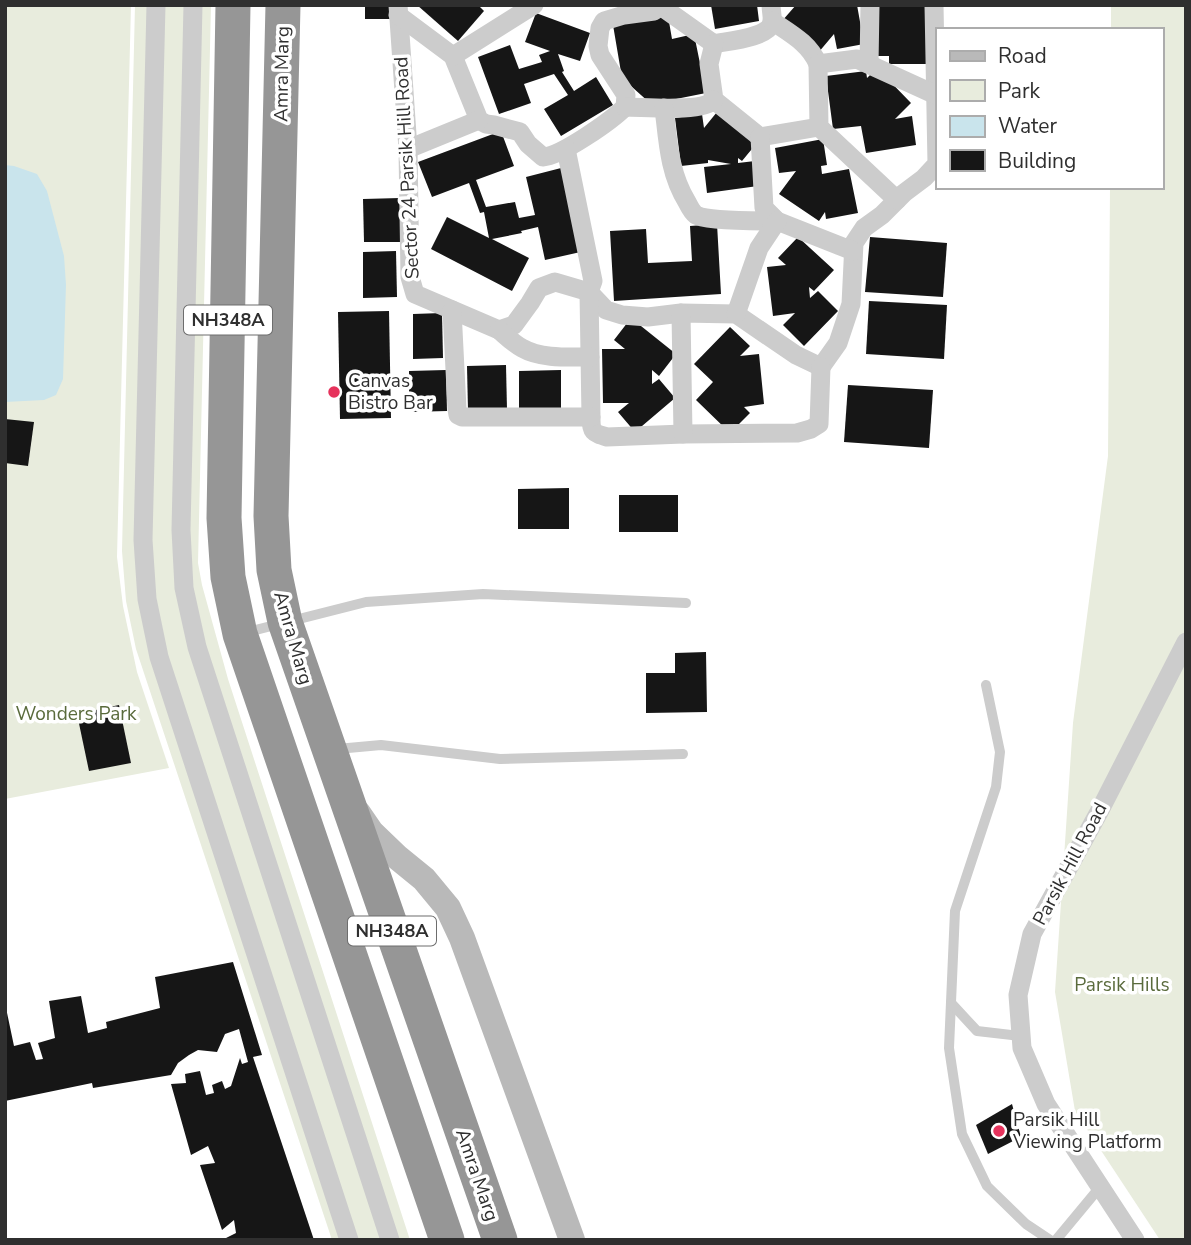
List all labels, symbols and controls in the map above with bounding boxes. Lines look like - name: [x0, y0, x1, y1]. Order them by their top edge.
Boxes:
- street label: Amra Marg: [268, 26, 296, 122]
- legend: [936, 28, 1163, 189]
- text: Road: [998, 42, 1047, 70]
- street label: Sector 24 Parsik Hill Road: [388, 56, 426, 280]
- text: Park: [998, 77, 1040, 105]
- text: Water: [998, 112, 1057, 140]
- text: Building: [998, 147, 1076, 175]
- road number: NH348A: [184, 306, 272, 334]
- place label: Canvas Bistro Bar: [348, 368, 433, 416]
- marker: Canvas Bistro Bar: [326, 384, 342, 400]
- street label: Amra Marg: [267, 588, 319, 688]
- park label: Wonders Park: [15, 701, 137, 727]
- street label: Parsik Hill Road: [1027, 798, 1113, 930]
- road number: NH348A: [348, 916, 436, 946]
- park label: Parsik Hills: [1074, 972, 1170, 998]
- place label: Parsik Hill Viewing Platform: [1012, 1107, 1162, 1155]
- marker: Parsik Hill Viewing Platform: [991, 1123, 1007, 1139]
- street label: Amra Marg: [449, 1125, 505, 1225]

